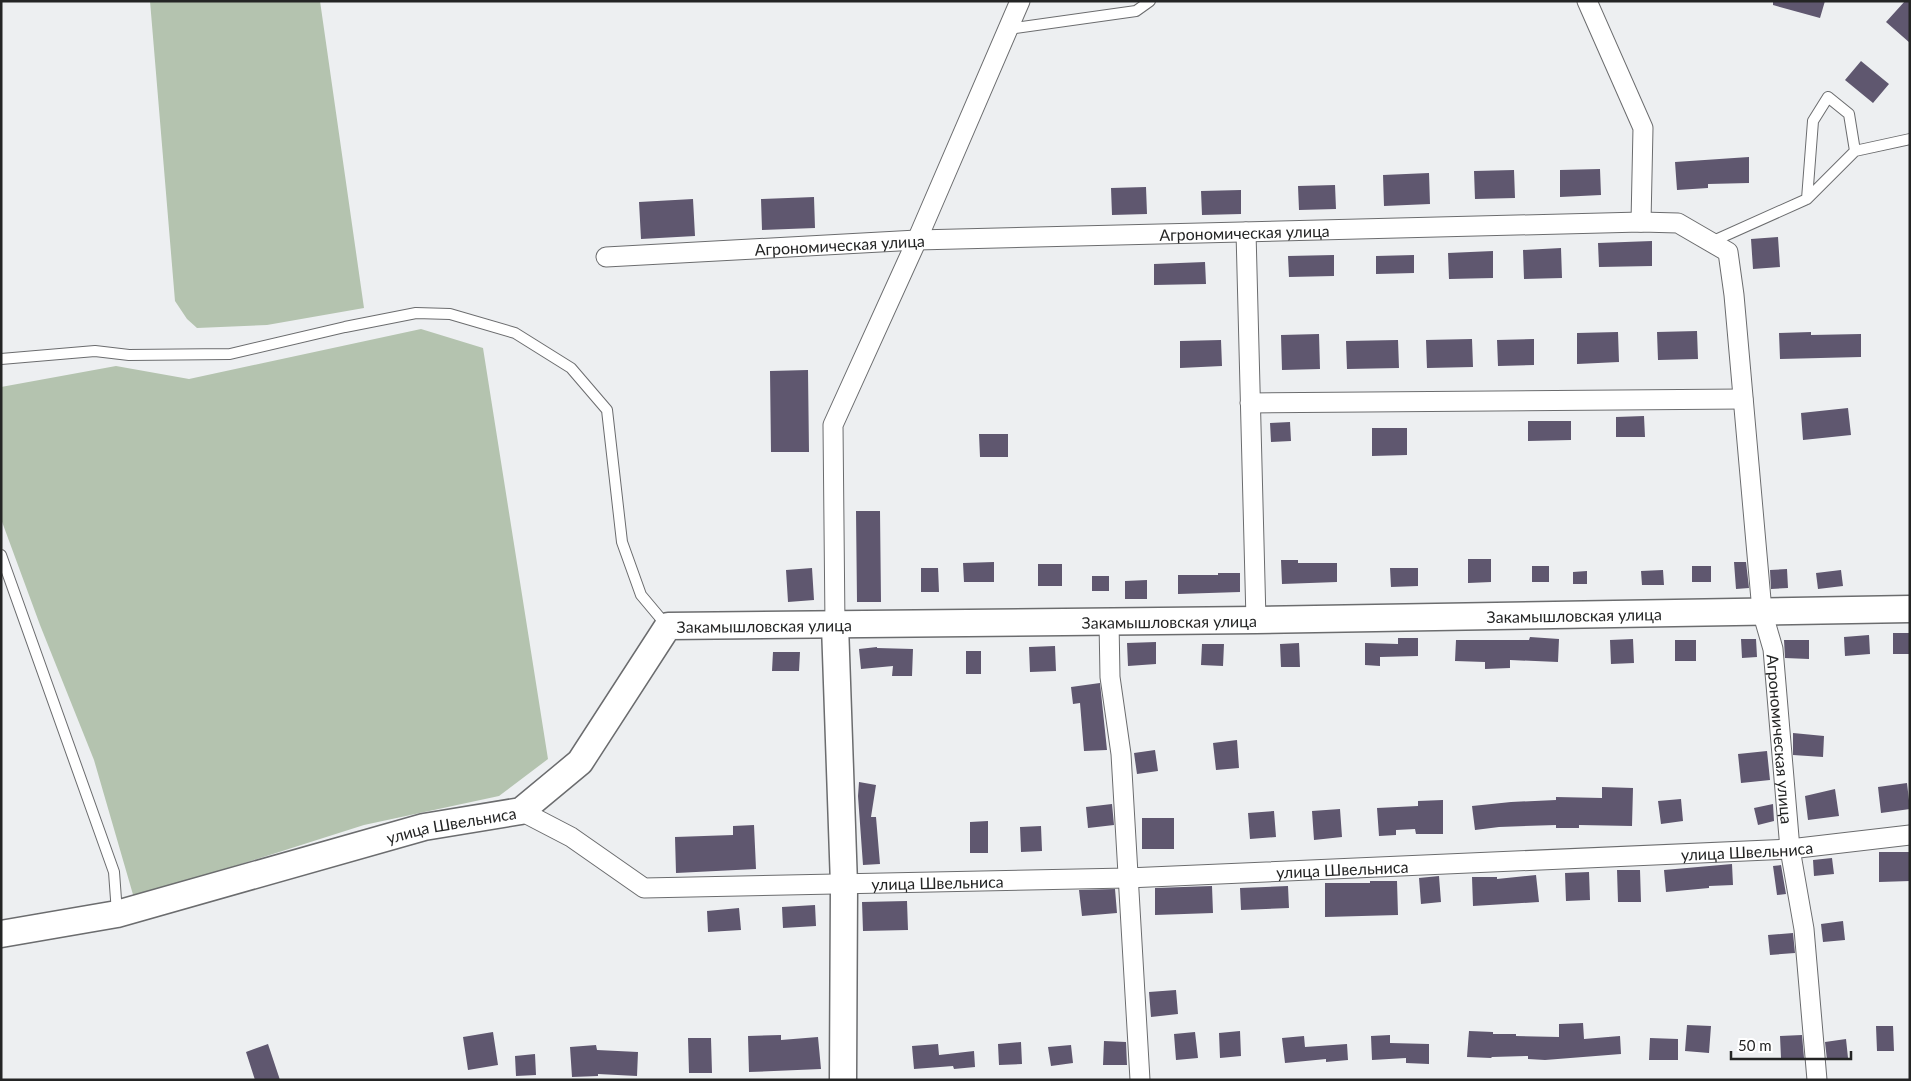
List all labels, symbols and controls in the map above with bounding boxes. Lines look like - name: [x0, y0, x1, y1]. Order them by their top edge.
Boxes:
- street label: Агрономическая улица: [1159, 220, 1330, 243]
- street label: Агрономическая улица: [754, 230, 925, 258]
- street label: Закамышловская улица: [1486, 604, 1662, 626]
- street label: Закамышловская улица: [1081, 610, 1257, 631]
- street label: Закамышловская улица: [676, 615, 852, 635]
- street label: Агрономическая улица: [1764, 653, 1797, 825]
- street label: улица Швельниса: [384, 802, 518, 847]
- street label: улица Швельниса: [1680, 837, 1814, 863]
- street label: улица Швельниса: [1276, 856, 1409, 881]
- street label: улица Швельниса: [871, 871, 1004, 893]
- scale bar: [1731, 1028, 1851, 1060]
- text: 50 m: [1738, 1036, 1772, 1054]

